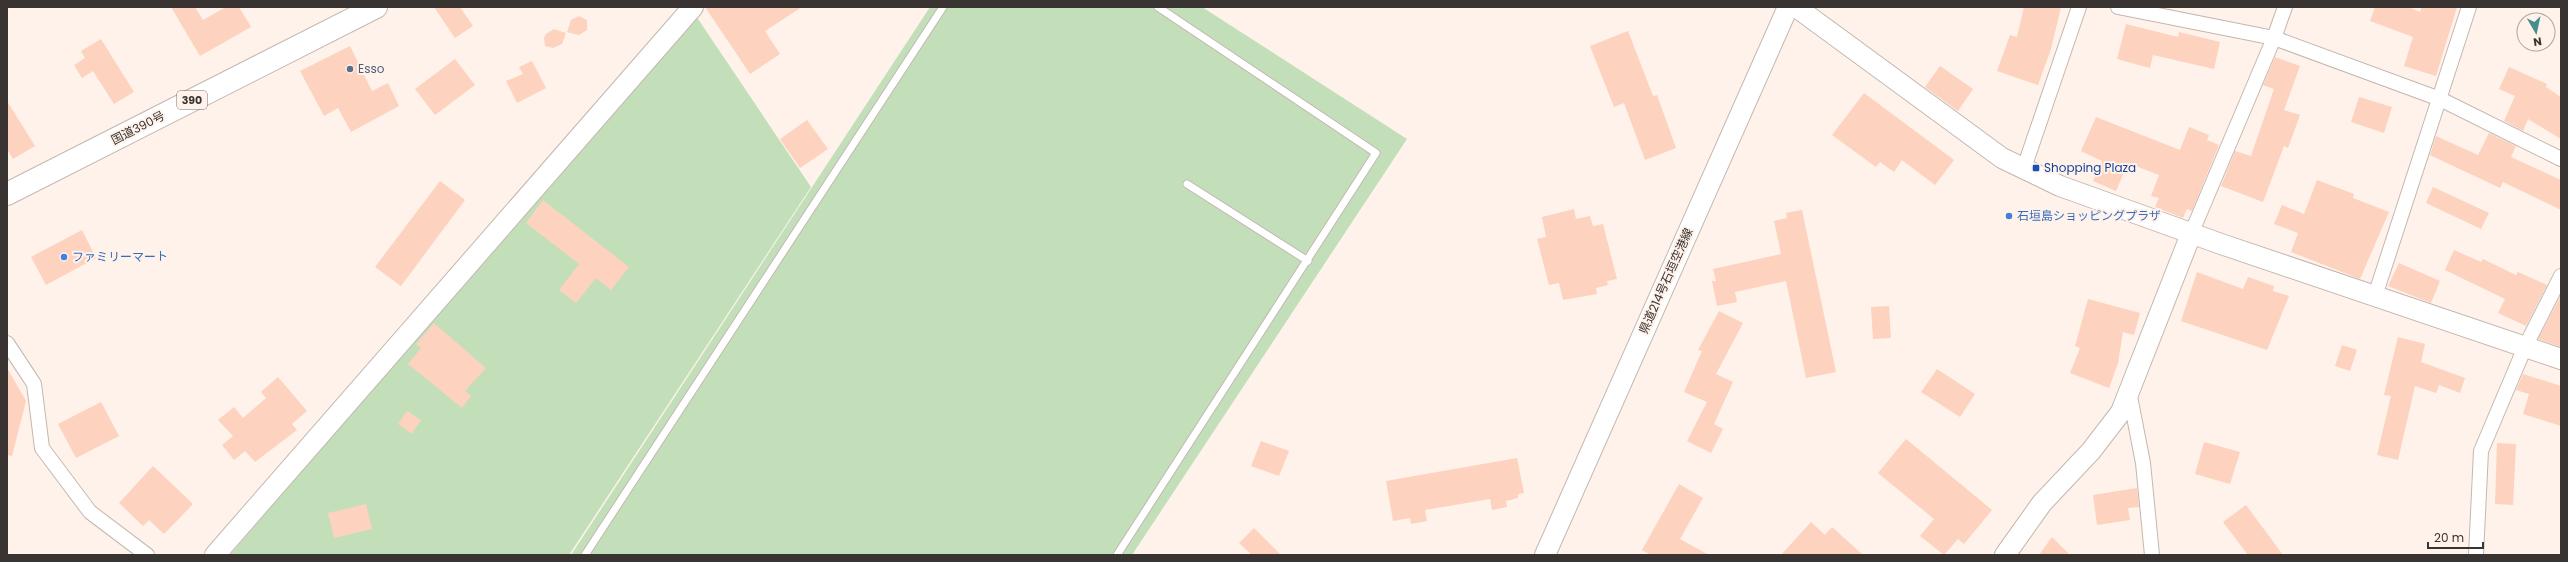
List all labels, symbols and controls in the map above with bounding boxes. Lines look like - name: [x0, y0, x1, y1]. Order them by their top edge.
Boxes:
- north arrow: [2516, 12, 2556, 52]
- text: N: [2532, 33, 2543, 50]
- place label: Esso: [358, 60, 385, 77]
- marker: Esso: [345, 64, 355, 74]
- road number: 390: [177, 91, 207, 109]
- street label: 国道390号: [108, 107, 168, 148]
- place label: Shopping Plaza: [2044, 159, 2136, 176]
- marker: Shopping Plaza: [2031, 163, 2041, 173]
- place label: 石垣島ショッピングプラザ: [2017, 207, 2161, 224]
- marker: 石垣島ショッピングプラザ: [2004, 211, 2014, 221]
- street label: 県道214号石垣空港線: [1635, 225, 1697, 336]
- place label: ファミリーマート: [72, 248, 168, 265]
- marker: ファミリーマート: [59, 252, 69, 262]
- scale bar: [2428, 524, 2483, 550]
- text: 20 m: [2434, 529, 2464, 546]

